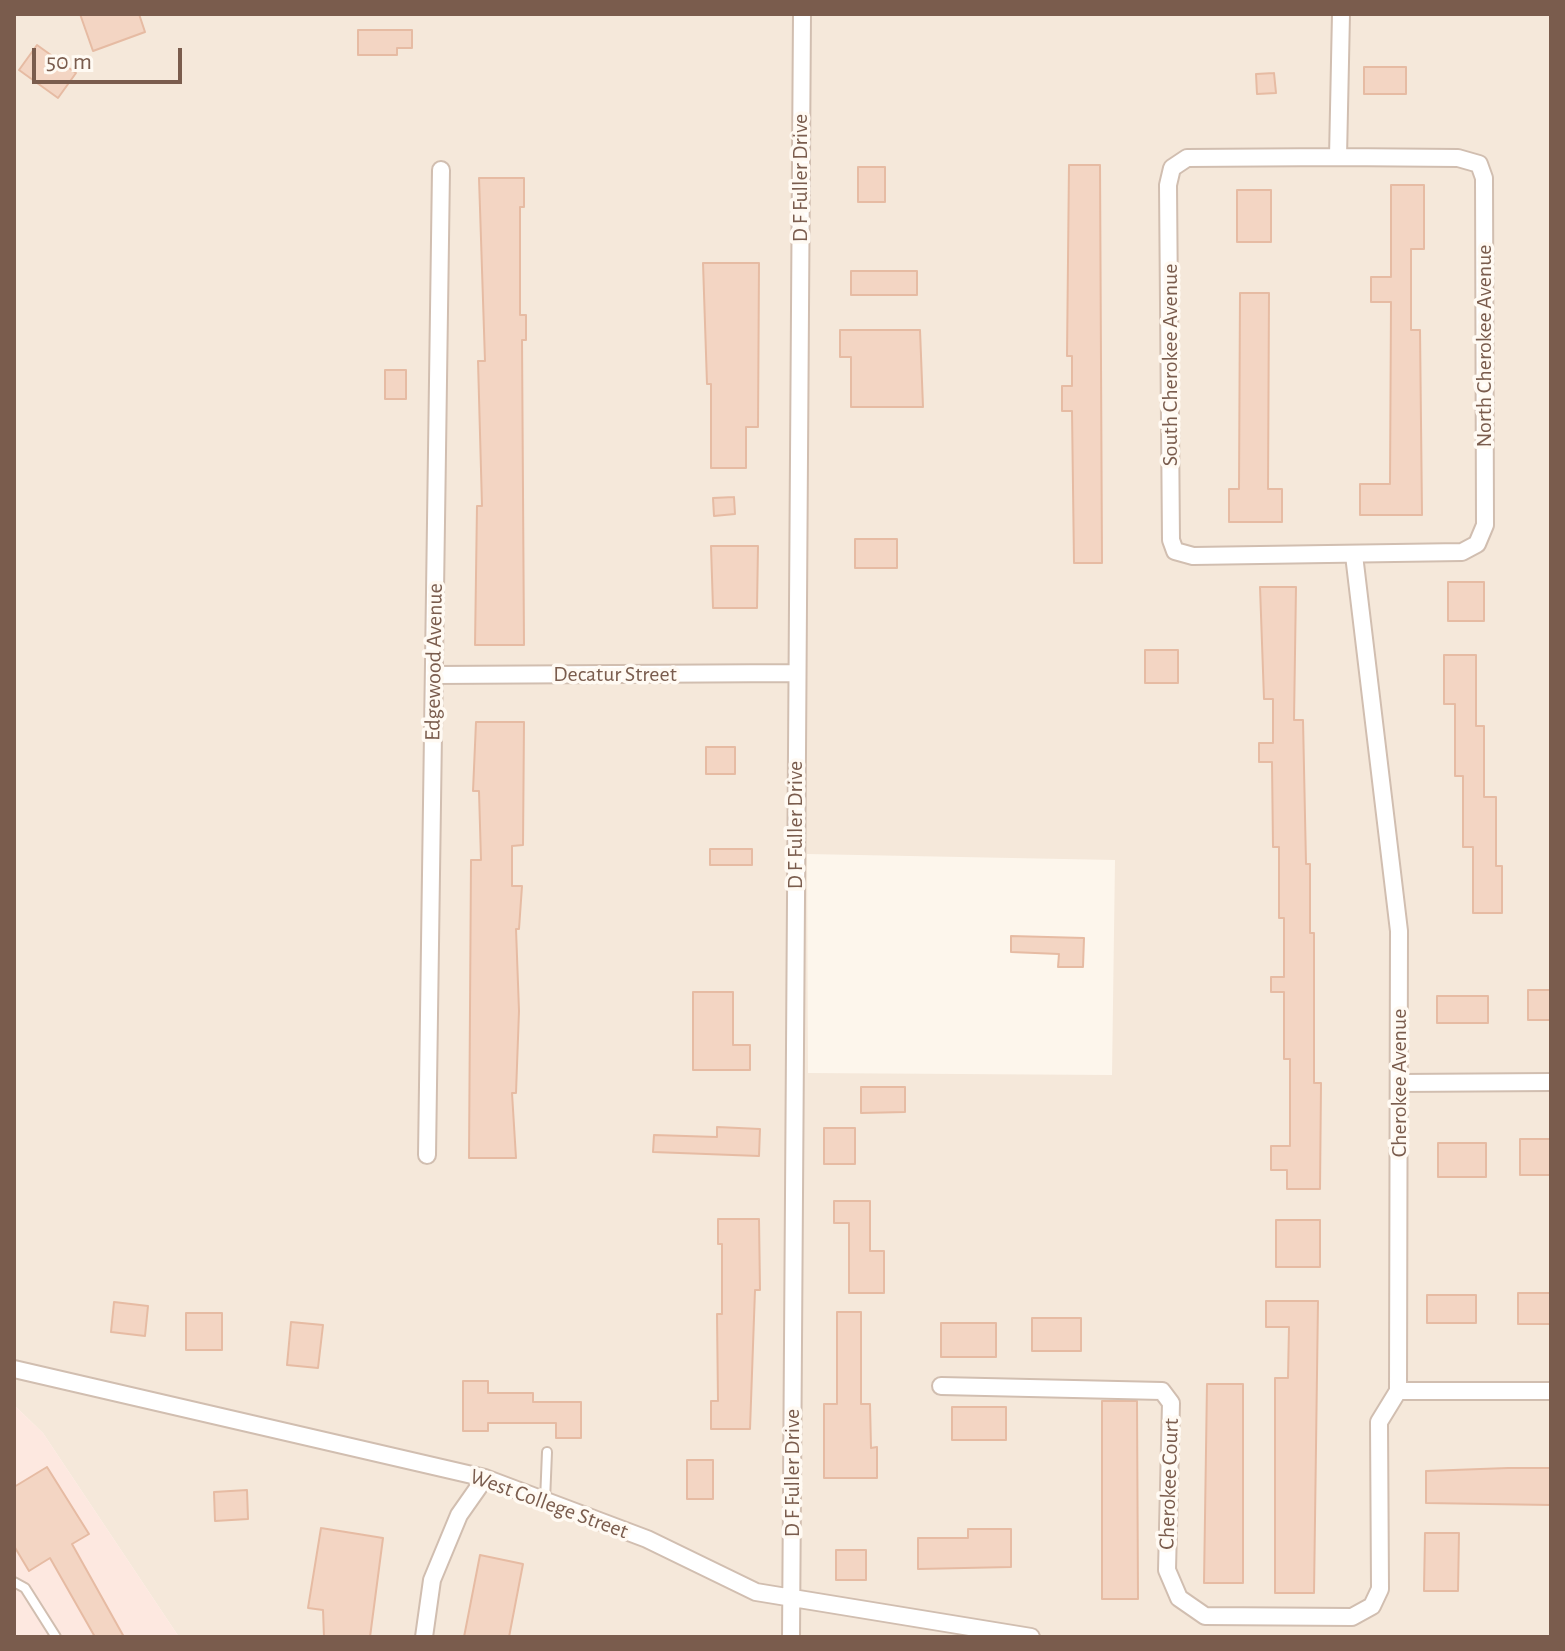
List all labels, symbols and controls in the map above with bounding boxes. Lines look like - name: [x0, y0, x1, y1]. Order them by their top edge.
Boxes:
- scale bar: [36, 32, 186, 82]
- text: 50 m: [46, 50, 92, 74]
- street label: D F Fuller Drive: [787, 114, 813, 242]
- street label: North Cherokee Avenue: [1471, 245, 1497, 447]
- street label: South Cherokee Avenue: [1157, 264, 1183, 466]
- street label: Edgewood Avenue: [419, 583, 449, 741]
- street label: Decatur Street: [553, 661, 677, 687]
- street label: D F Fuller Drive: [782, 761, 808, 889]
- street label: Cherokee Avenue: [1386, 1009, 1412, 1157]
- street label: D F Fuller Drive: [779, 1409, 805, 1537]
- street label: Cherokee Court: [1154, 1418, 1184, 1550]
- street label: West College Street: [466, 1463, 632, 1545]

